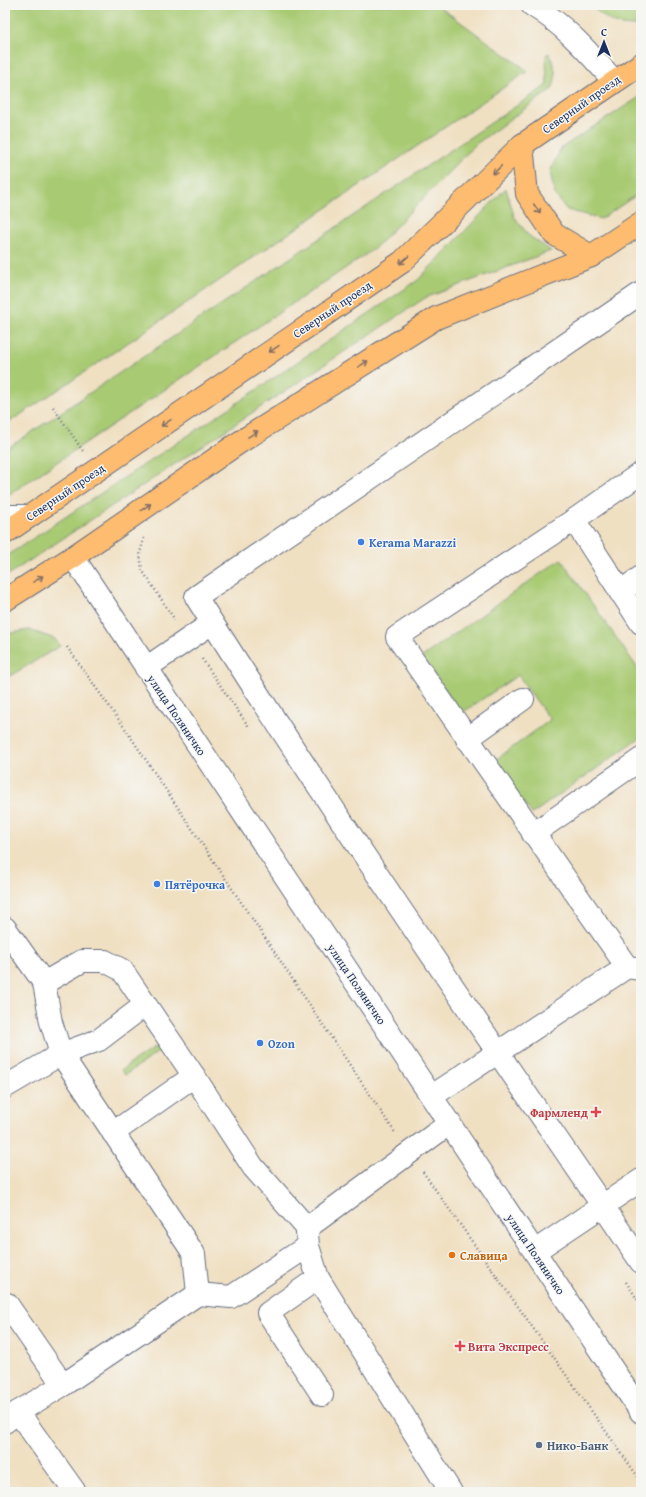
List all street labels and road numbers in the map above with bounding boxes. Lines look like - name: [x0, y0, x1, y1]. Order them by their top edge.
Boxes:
- street label: Северный проезд: [538, 70, 624, 137]
- street label: Северный проезд: [289, 276, 375, 342]
- street label: Северный проезд: [22, 459, 108, 525]
- street label: улица Поляничко: [143, 670, 210, 759]
- street label: улица Поляничко: [323, 939, 390, 1028]
- street label: улица Поляничко: [502, 1209, 569, 1298]

